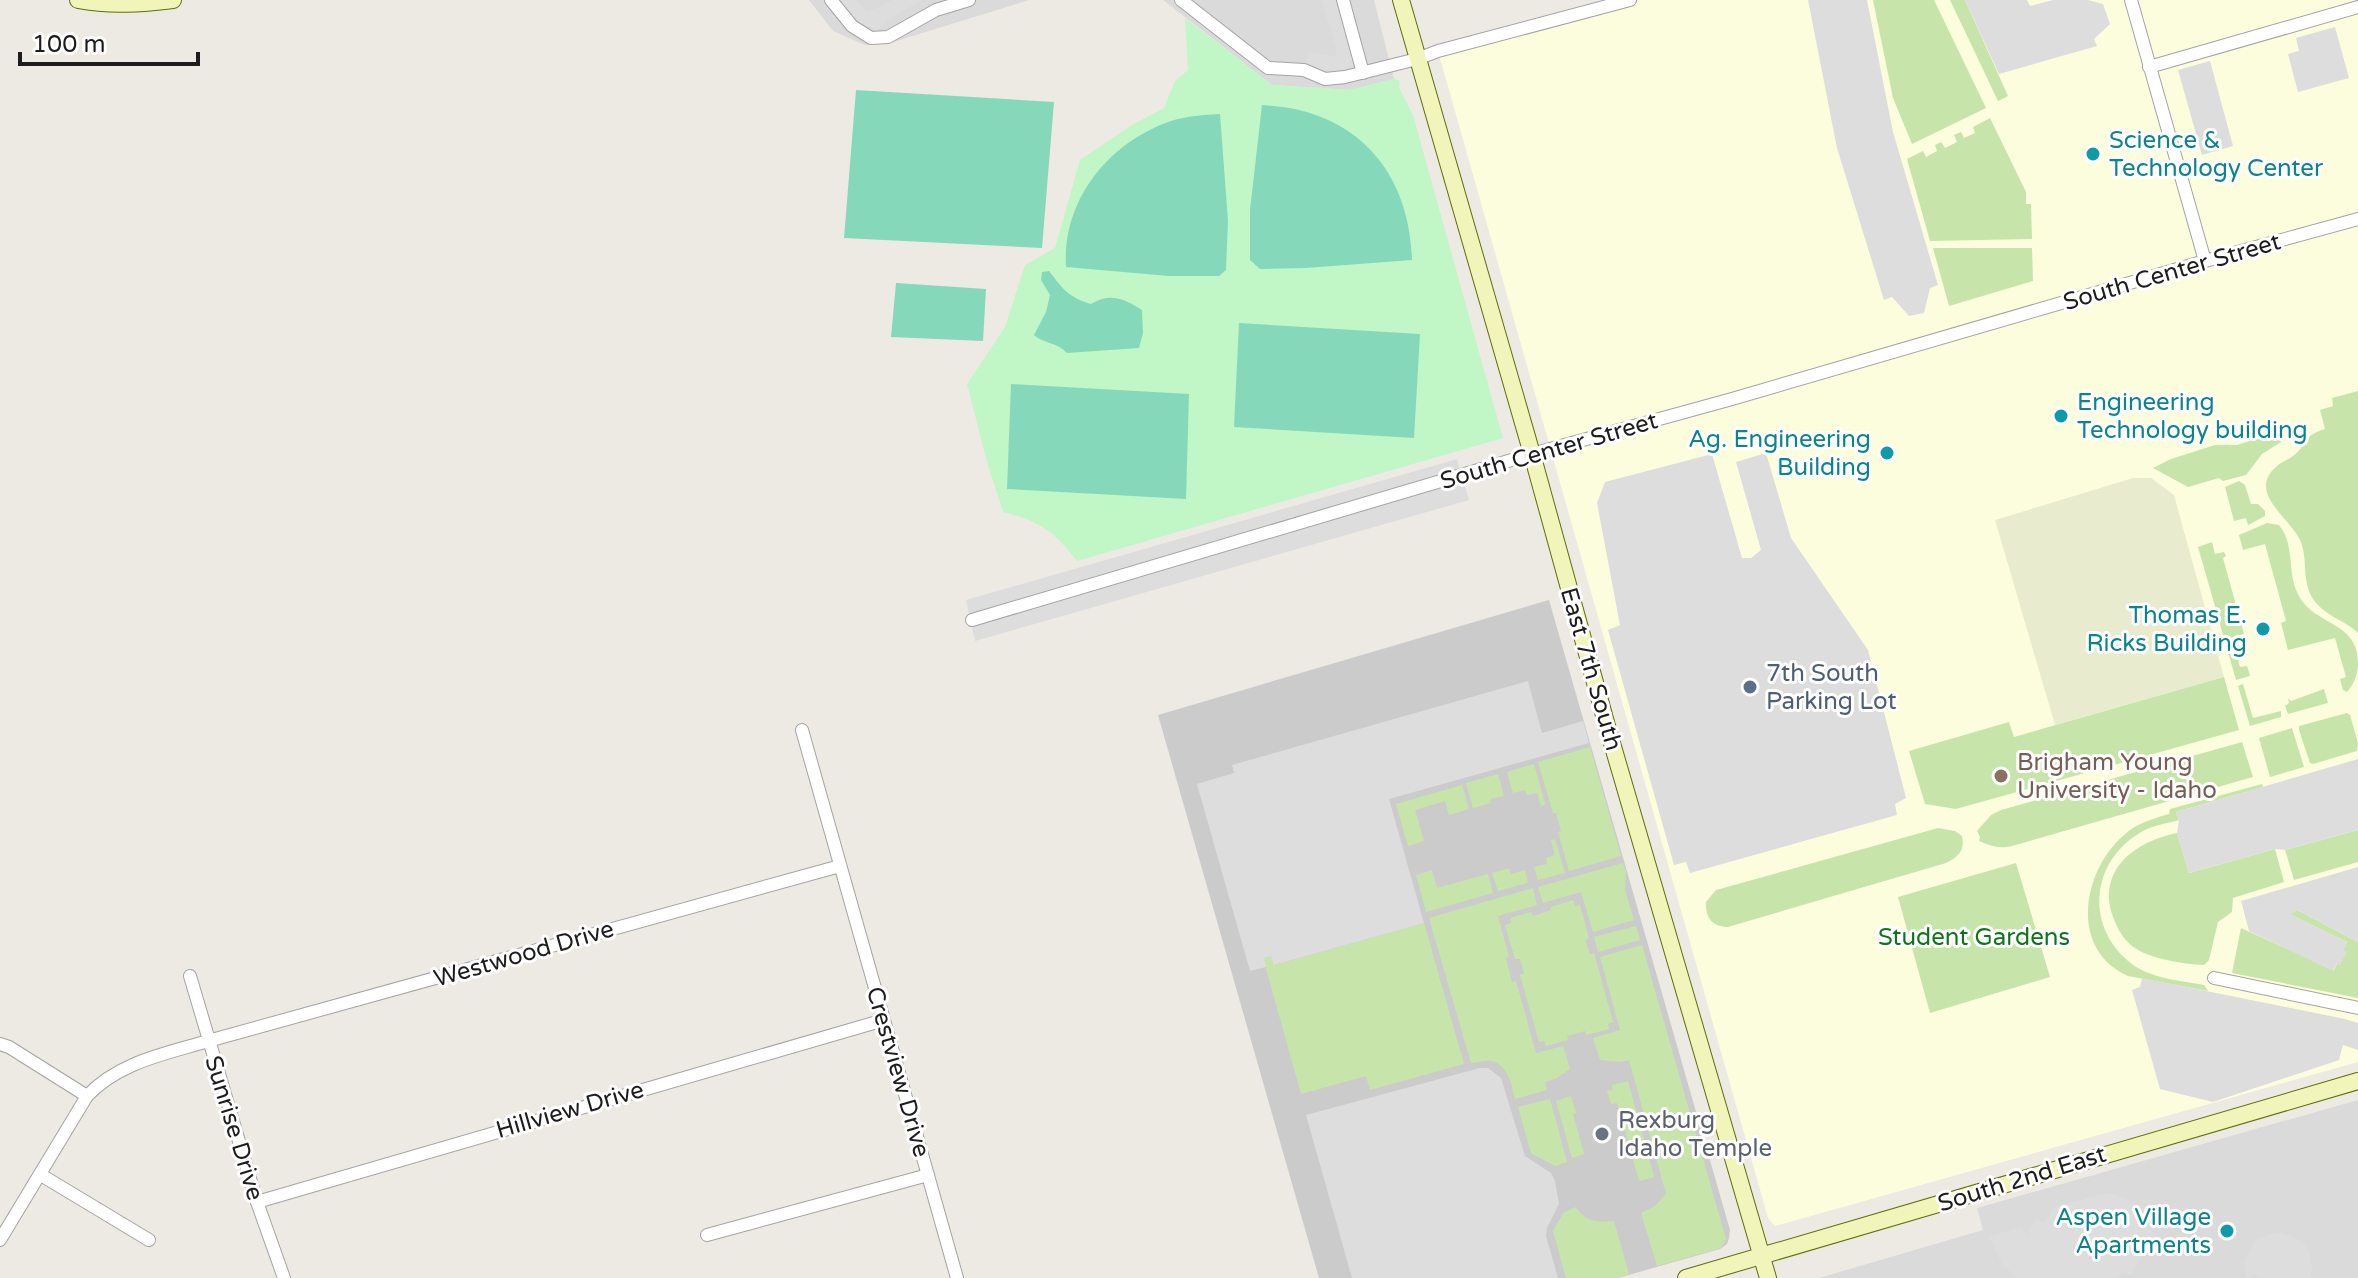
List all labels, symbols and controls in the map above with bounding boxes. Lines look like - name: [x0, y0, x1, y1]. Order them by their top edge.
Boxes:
- scale bar: [20, 16, 198, 66]
- text: 100 m: [32, 30, 106, 59]
- place label: Science & Technology Center: [2109, 126, 2324, 183]
- marker: Science & Technology Center: [2084, 145, 2102, 163]
- street label: South Center Street: [2060, 227, 2284, 317]
- place label: Engineering Technology building: [2077, 388, 2308, 445]
- street label: South Center Street: [1437, 406, 1661, 496]
- marker: Engineering Technology building: [2052, 407, 2070, 425]
- place label: Ag. Engineering Building: [1688, 425, 1871, 482]
- marker: Ag. Engineering Building: [1878, 444, 1896, 462]
- street label: East 7th South: [1554, 584, 1628, 754]
- place label: Thomas E. Ricks Building: [2087, 601, 2247, 658]
- marker: Thomas E. Ricks Building: [2254, 620, 2272, 638]
- place label: 7th South Parking Lot: [1766, 659, 1897, 716]
- marker: 7th South Parking Lot: [1741, 678, 1759, 696]
- place label: Brigham Young University - Idaho: [2017, 748, 2217, 805]
- marker: Brigham Young University - Idaho: [1992, 767, 2010, 785]
- street label: Westwood Drive: [431, 914, 617, 994]
- park label: Student Gardens: [1878, 923, 2070, 952]
- street label: Crestview Drive: [860, 983, 936, 1161]
- street label: Sunrise Drive: [198, 1052, 270, 1204]
- street label: Hillview Drive: [493, 1075, 647, 1145]
- place label: Rexburg Idaho Temple: [1618, 1106, 1772, 1163]
- marker: Rexburg Idaho Temple: [1593, 1125, 1611, 1143]
- street label: South 2nd East: [1934, 1140, 2110, 1218]
- place label: Aspen Village Apartments: [2055, 1203, 2211, 1260]
- marker: Aspen Village Apartments: [2218, 1222, 2236, 1240]

